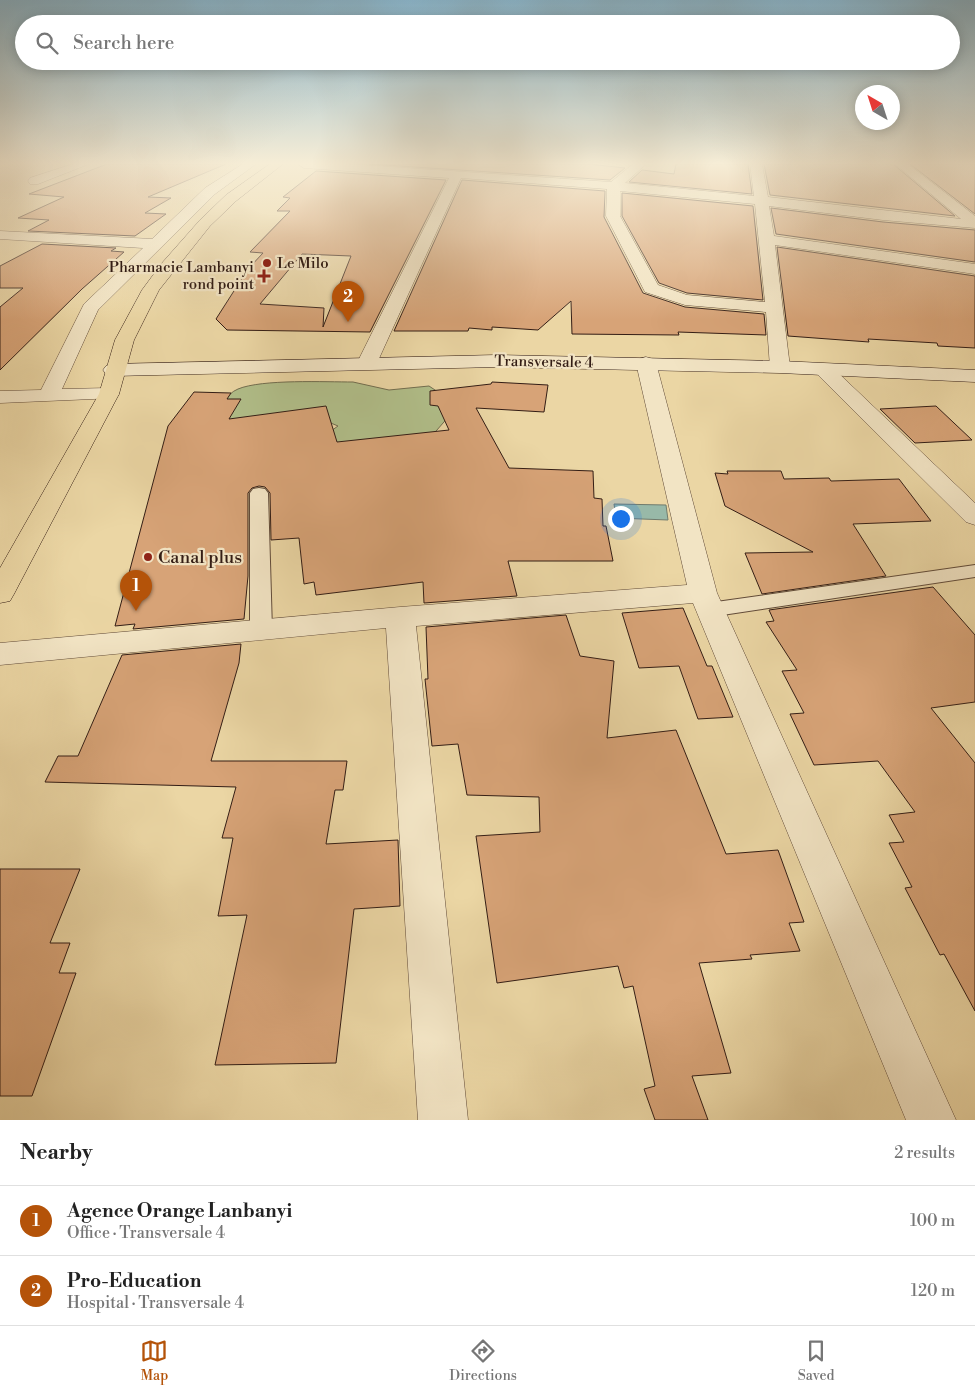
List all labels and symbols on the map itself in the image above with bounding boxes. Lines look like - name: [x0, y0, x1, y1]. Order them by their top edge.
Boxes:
- north arrow: [855, 85, 900, 130]
- place label: Le Milo: [277, 254, 329, 273]
- marker: Le Milo: [261, 257, 273, 269]
- place label: Pharmacie Lambanyi rond point: [109, 258, 255, 294]
- marker: Pharmacie Lambanyi rond point: [258, 270, 270, 282]
- pin: 2: [332, 281, 364, 322]
- street label: Transversale 4: [494, 352, 594, 372]
- your location: [608, 506, 634, 532]
- place label: Canal plus: [158, 546, 242, 569]
- marker: Canal plus: [142, 551, 154, 563]
- pin: 1: [120, 570, 152, 611]

